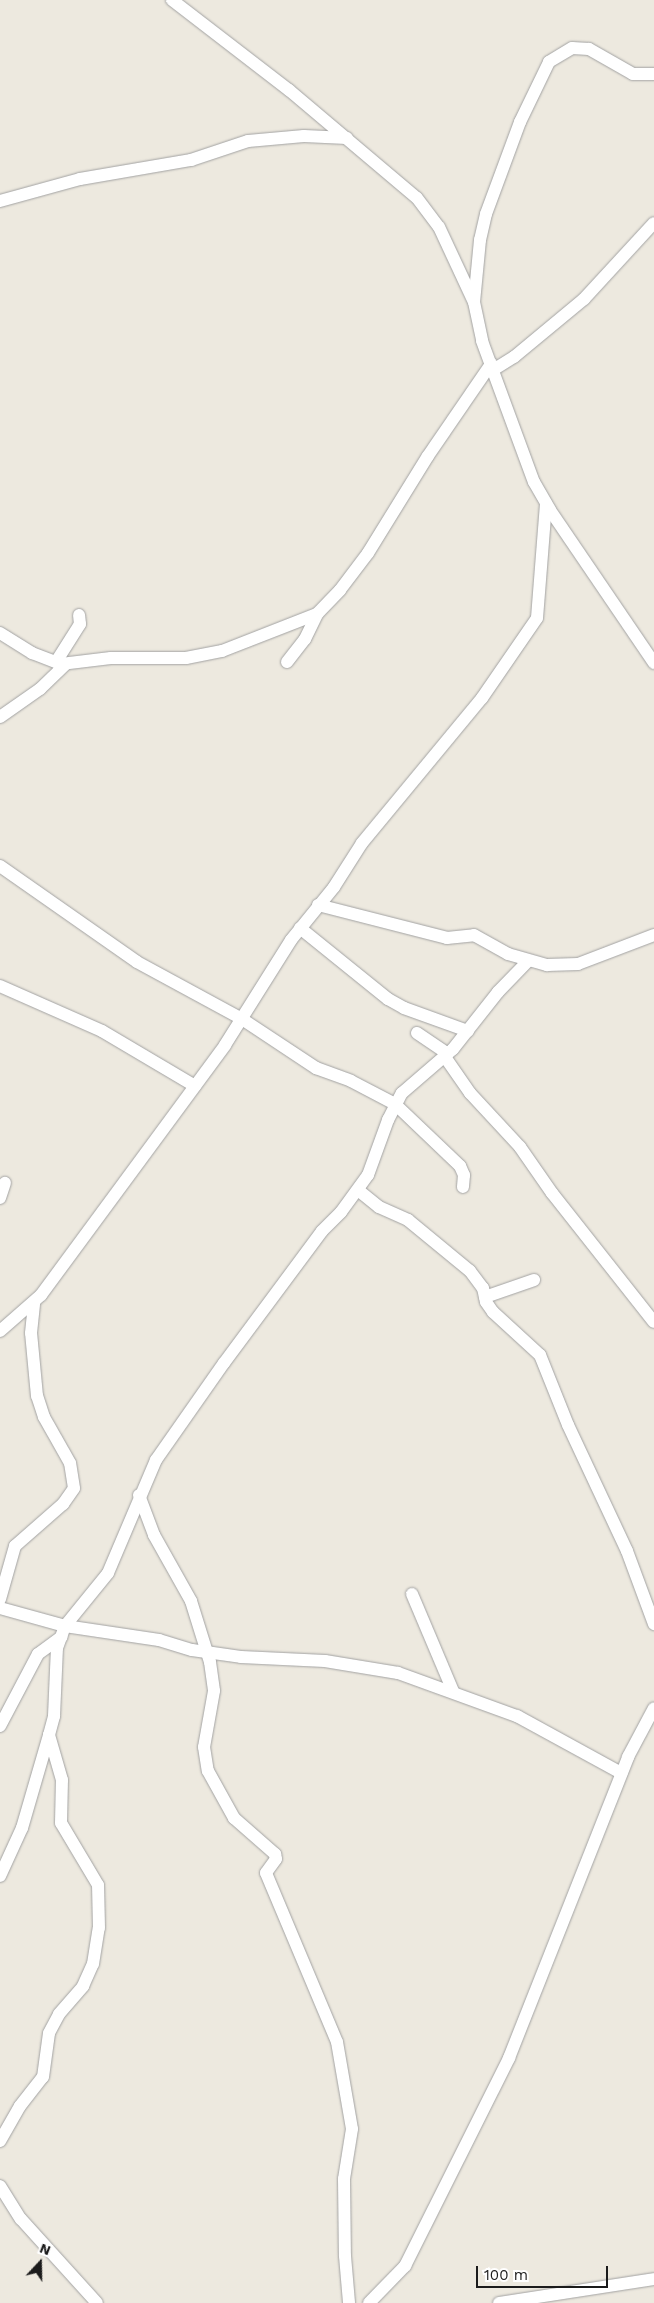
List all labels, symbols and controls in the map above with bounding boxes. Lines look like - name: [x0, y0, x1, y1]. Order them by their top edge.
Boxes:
- north arrow: [15, 2238, 65, 2288]
- text: N: [38, 2240, 53, 2258]
- scale bar: [479, 2256, 612, 2288]
- text: 100 m: [484, 2266, 528, 2284]

